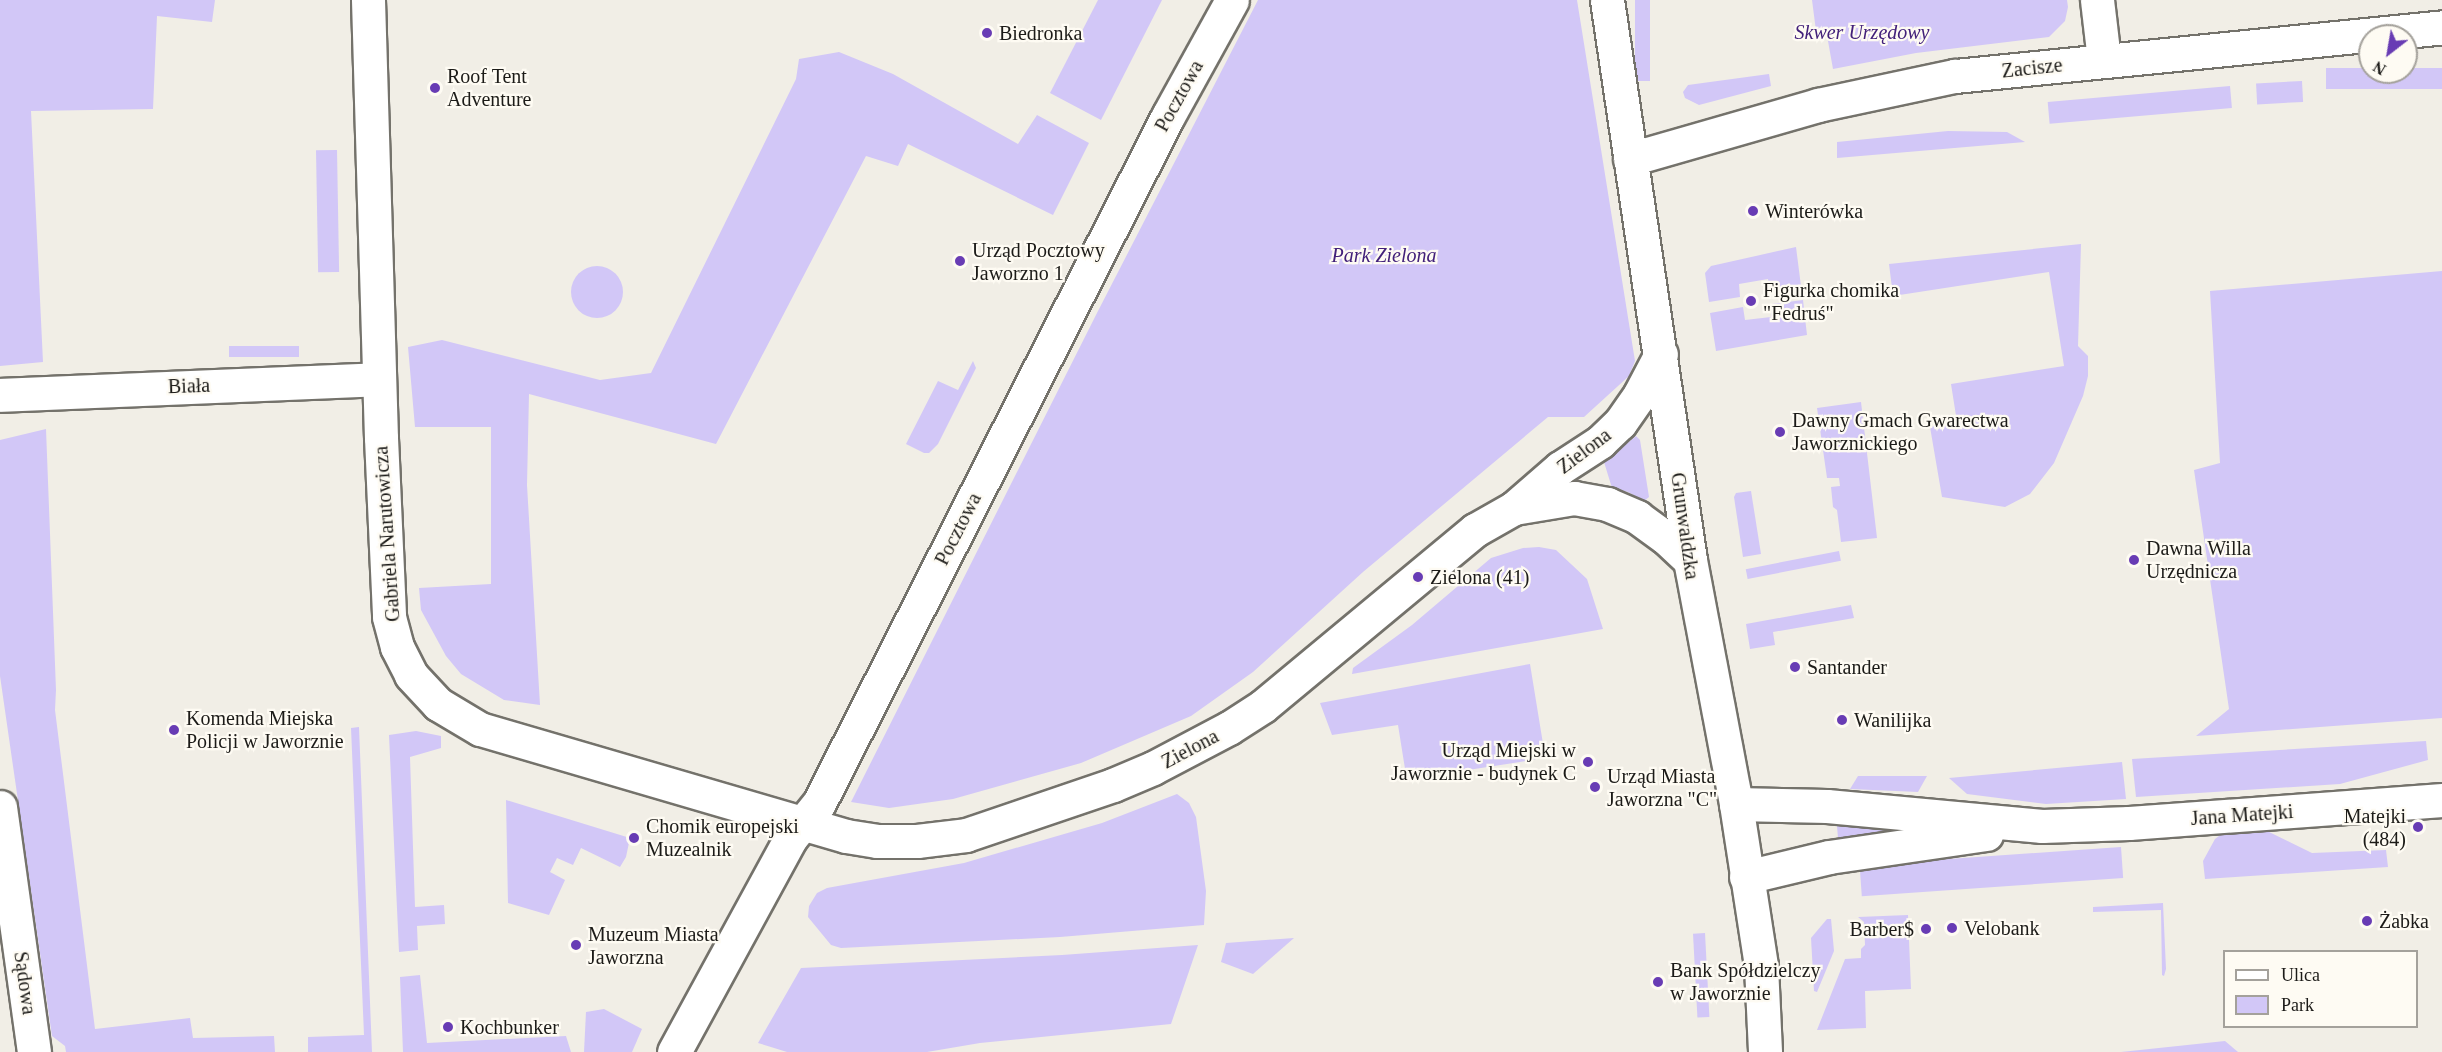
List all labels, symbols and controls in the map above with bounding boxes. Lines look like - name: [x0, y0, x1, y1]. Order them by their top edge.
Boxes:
- park label: Skwer Urzędowy: [1795, 20, 1929, 44]
- place label: Biedronka: [999, 21, 1082, 45]
- north arrow: [2358, 24, 2418, 84]
- marker: Biedronka: [980, 26, 994, 40]
- street label: Zacisze: [2000, 53, 2064, 83]
- street label: Pocztowa: [1150, 56, 1208, 136]
- text: N: [2370, 58, 2389, 78]
- place label: Roof Tent Adventure: [447, 64, 531, 111]
- marker: Roof Tent Adventure: [428, 81, 442, 95]
- place label: Winterówka: [1765, 199, 1863, 223]
- marker: Winterówka: [1746, 204, 1760, 218]
- place label: Urząd Pocztowy Jaworzno 1: [972, 238, 1105, 285]
- park label: Park Zielona: [1332, 243, 1436, 267]
- marker: Urząd Pocztowy Jaworzno 1: [953, 254, 967, 268]
- place label: Figurka chomika "Fedruś": [1763, 278, 1899, 325]
- marker: Figurka chomika "Fedruś": [1744, 294, 1758, 308]
- street label: Biała: [167, 373, 211, 399]
- place label: Dawny Gmach Gwarectwa Jaworznickiego: [1792, 408, 2009, 455]
- street label: Zielona: [1552, 423, 1616, 479]
- marker: Dawny Gmach Gwarectwa Jaworznickiego: [1773, 425, 1787, 439]
- street label: Gabriela Narutowicza: [369, 445, 405, 623]
- street label: Grunwaldzka: [1666, 471, 1704, 581]
- street label: Pocztowa: [930, 489, 986, 569]
- place label: Dawna Willa Urzędnicza: [2146, 536, 2251, 583]
- marker: Dawna Willa Urzędnicza: [2127, 553, 2141, 567]
- place label: Zielona (41): [1430, 565, 1529, 589]
- marker: Zielona (41): [1411, 570, 1425, 584]
- place label: Santander: [1807, 655, 1887, 679]
- marker: Santander: [1788, 660, 1802, 674]
- place label: Komenda Miejska Policji w Jaworznie: [186, 706, 344, 753]
- place label: Wanilijka: [1854, 708, 1931, 732]
- marker: Wanilijka: [1835, 713, 1849, 727]
- marker: Komenda Miejska Policji w Jaworznie: [167, 723, 181, 737]
- street label: Zielona: [1157, 724, 1223, 774]
- place label: Urząd Miejski w Jaworznie - budynek C: [1391, 738, 1576, 785]
- marker: Urząd Miejski w Jaworznie - budynek C: [1581, 755, 1595, 769]
- place label: Urząd Miasta Jaworzna "C": [1607, 764, 1717, 811]
- marker: Urząd Miasta Jaworzna "C": [1588, 780, 1602, 794]
- street label: Jana Matejki: [2190, 799, 2294, 831]
- place label: Matejki (484): [2344, 804, 2406, 851]
- place label: Chomik europejski Muzealnik: [646, 814, 799, 861]
- marker: Matejki (484): [2411, 820, 2425, 834]
- marker: Chomik europejski Muzealnik: [627, 831, 641, 845]
- place label: Żabka: [2379, 909, 2429, 933]
- marker: Żabka: [2360, 914, 2374, 928]
- place label: Velobank: [1964, 916, 2040, 940]
- place label: Barber$: [1850, 917, 1914, 941]
- marker: Velobank: [1945, 921, 1959, 935]
- place label: Muzeum Miasta Jaworzna: [588, 922, 719, 969]
- marker: Barber$: [1919, 922, 1933, 936]
- marker: Muzeum Miasta Jaworzna: [569, 938, 583, 952]
- street label: Sądowa: [9, 950, 41, 1016]
- legend: [2223, 950, 2418, 1028]
- place label: Bank Spółdzielczy w Jaworznie: [1670, 958, 1821, 1005]
- text: Ulica: [2281, 965, 2320, 985]
- marker: Bank Spółdzielczy w Jaworznie: [1651, 975, 1665, 989]
- text: Park: [2281, 995, 2314, 1015]
- place label: Kochbunker: [460, 1015, 559, 1039]
- marker: Kochbunker: [441, 1020, 455, 1034]

